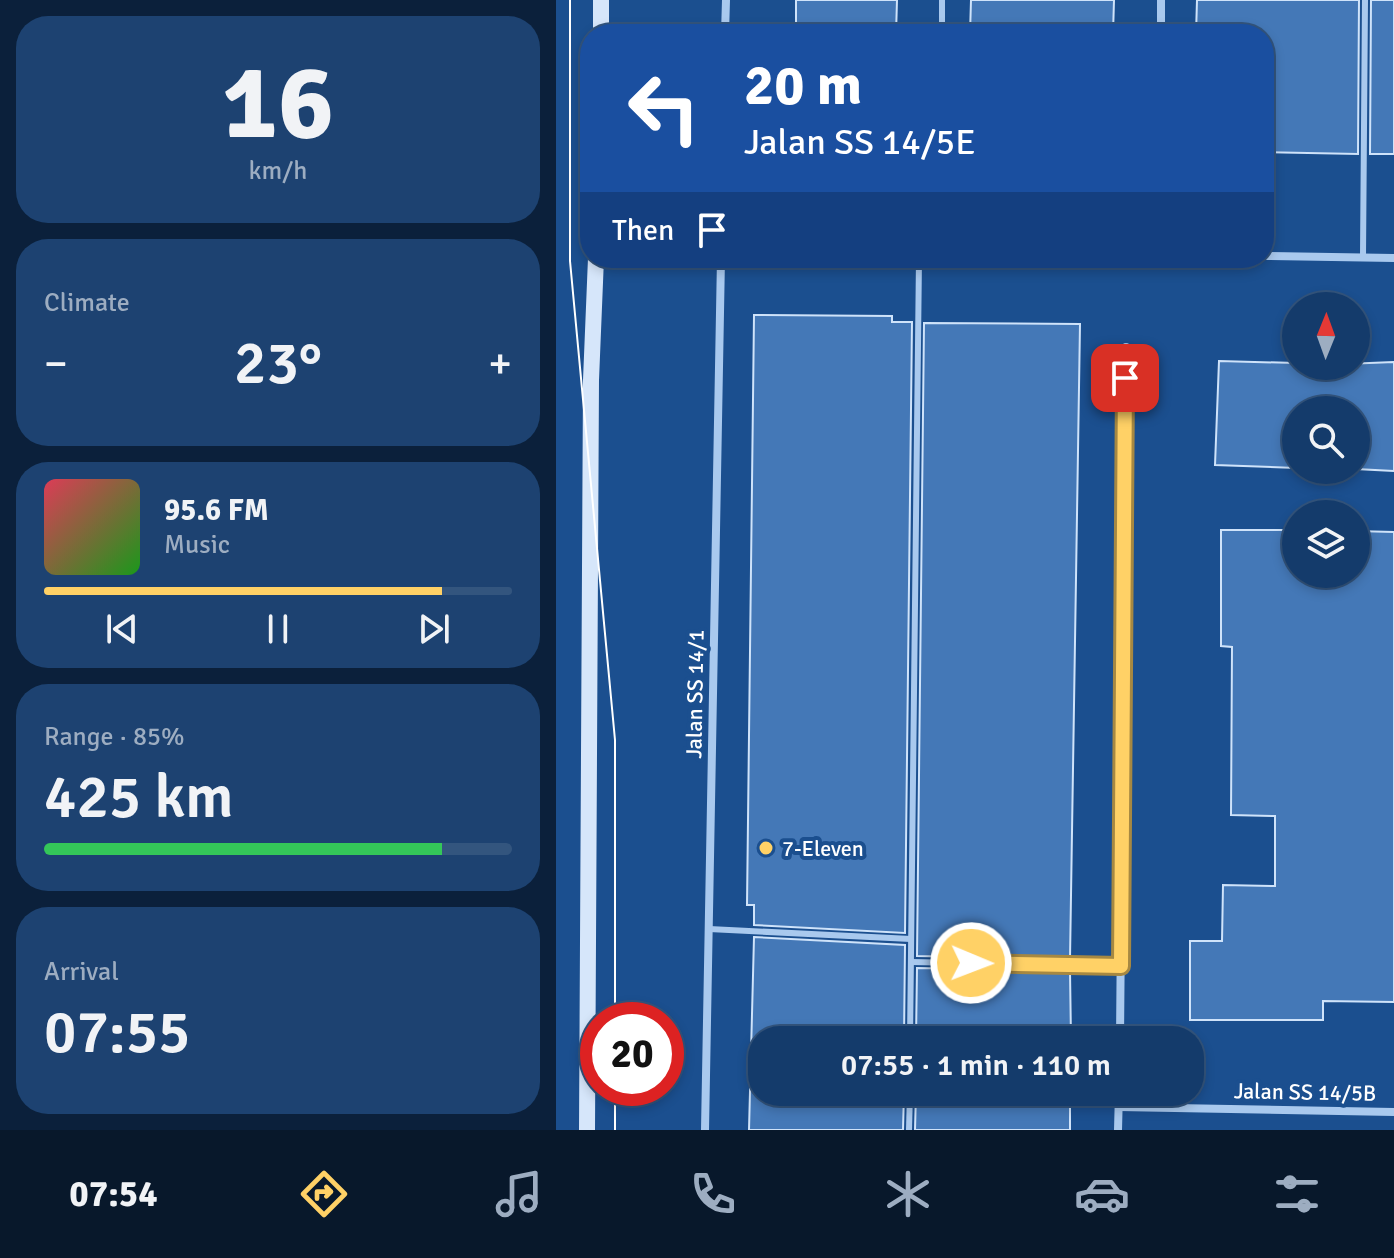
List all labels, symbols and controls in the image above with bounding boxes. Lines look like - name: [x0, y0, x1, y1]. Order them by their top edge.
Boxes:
- text: 16: [222, 39, 334, 167]
- text: 20 m: [744, 51, 862, 120]
- icon: left: [612, 56, 716, 160]
- text: Jalan SS 14/5E: [744, 120, 976, 165]
- text: km/h: [249, 155, 307, 187]
- icon: arrive: [690, 208, 734, 252]
- text: Then: [612, 212, 674, 249]
- text: Climate: [44, 287, 130, 319]
- north arrow: [1282, 292, 1370, 380]
- map controls: [1282, 292, 1370, 588]
- text: 23°: [234, 327, 322, 401]
- text: −: [44, 337, 68, 391]
- text: +: [488, 337, 512, 391]
- pin: [1091, 344, 1159, 412]
- icon: arrive: [1103, 356, 1147, 400]
- button: search: [1282, 396, 1370, 484]
- text: 95.6 FM: [164, 492, 269, 529]
- button: layers: [1282, 500, 1370, 588]
- text: Music: [164, 529, 230, 561]
- icon: previous: [100, 607, 144, 651]
- icon: pause: [256, 607, 300, 651]
- icon: next: [412, 607, 456, 651]
- street label: Jalan SS 14/1: [680, 629, 710, 759]
- text: Range · 85%: [44, 721, 185, 753]
- text: 425 km: [44, 761, 233, 835]
- place label: 7-Eleven: [782, 835, 864, 862]
- marker: 7-Eleven: [757, 839, 775, 857]
- position arrow: [929, 921, 1013, 1005]
- text: Arrival: [44, 956, 119, 988]
- text: 07:55: [44, 996, 191, 1070]
- speed limit sign: 20: [580, 1002, 684, 1106]
- text: 07:55 · 1 min · 110 m: [841, 1047, 1111, 1084]
- street label: Jalan SS 14/5B: [1234, 1077, 1376, 1107]
- icon: directions: [296, 1166, 352, 1222]
- icon: music: [491, 1166, 547, 1222]
- icon: phone: [685, 1166, 741, 1222]
- icon: climate: [880, 1166, 936, 1222]
- icon: car: [1074, 1166, 1130, 1222]
- icon: filters: [1269, 1166, 1325, 1222]
- text: 07:54: [69, 1172, 158, 1217]

